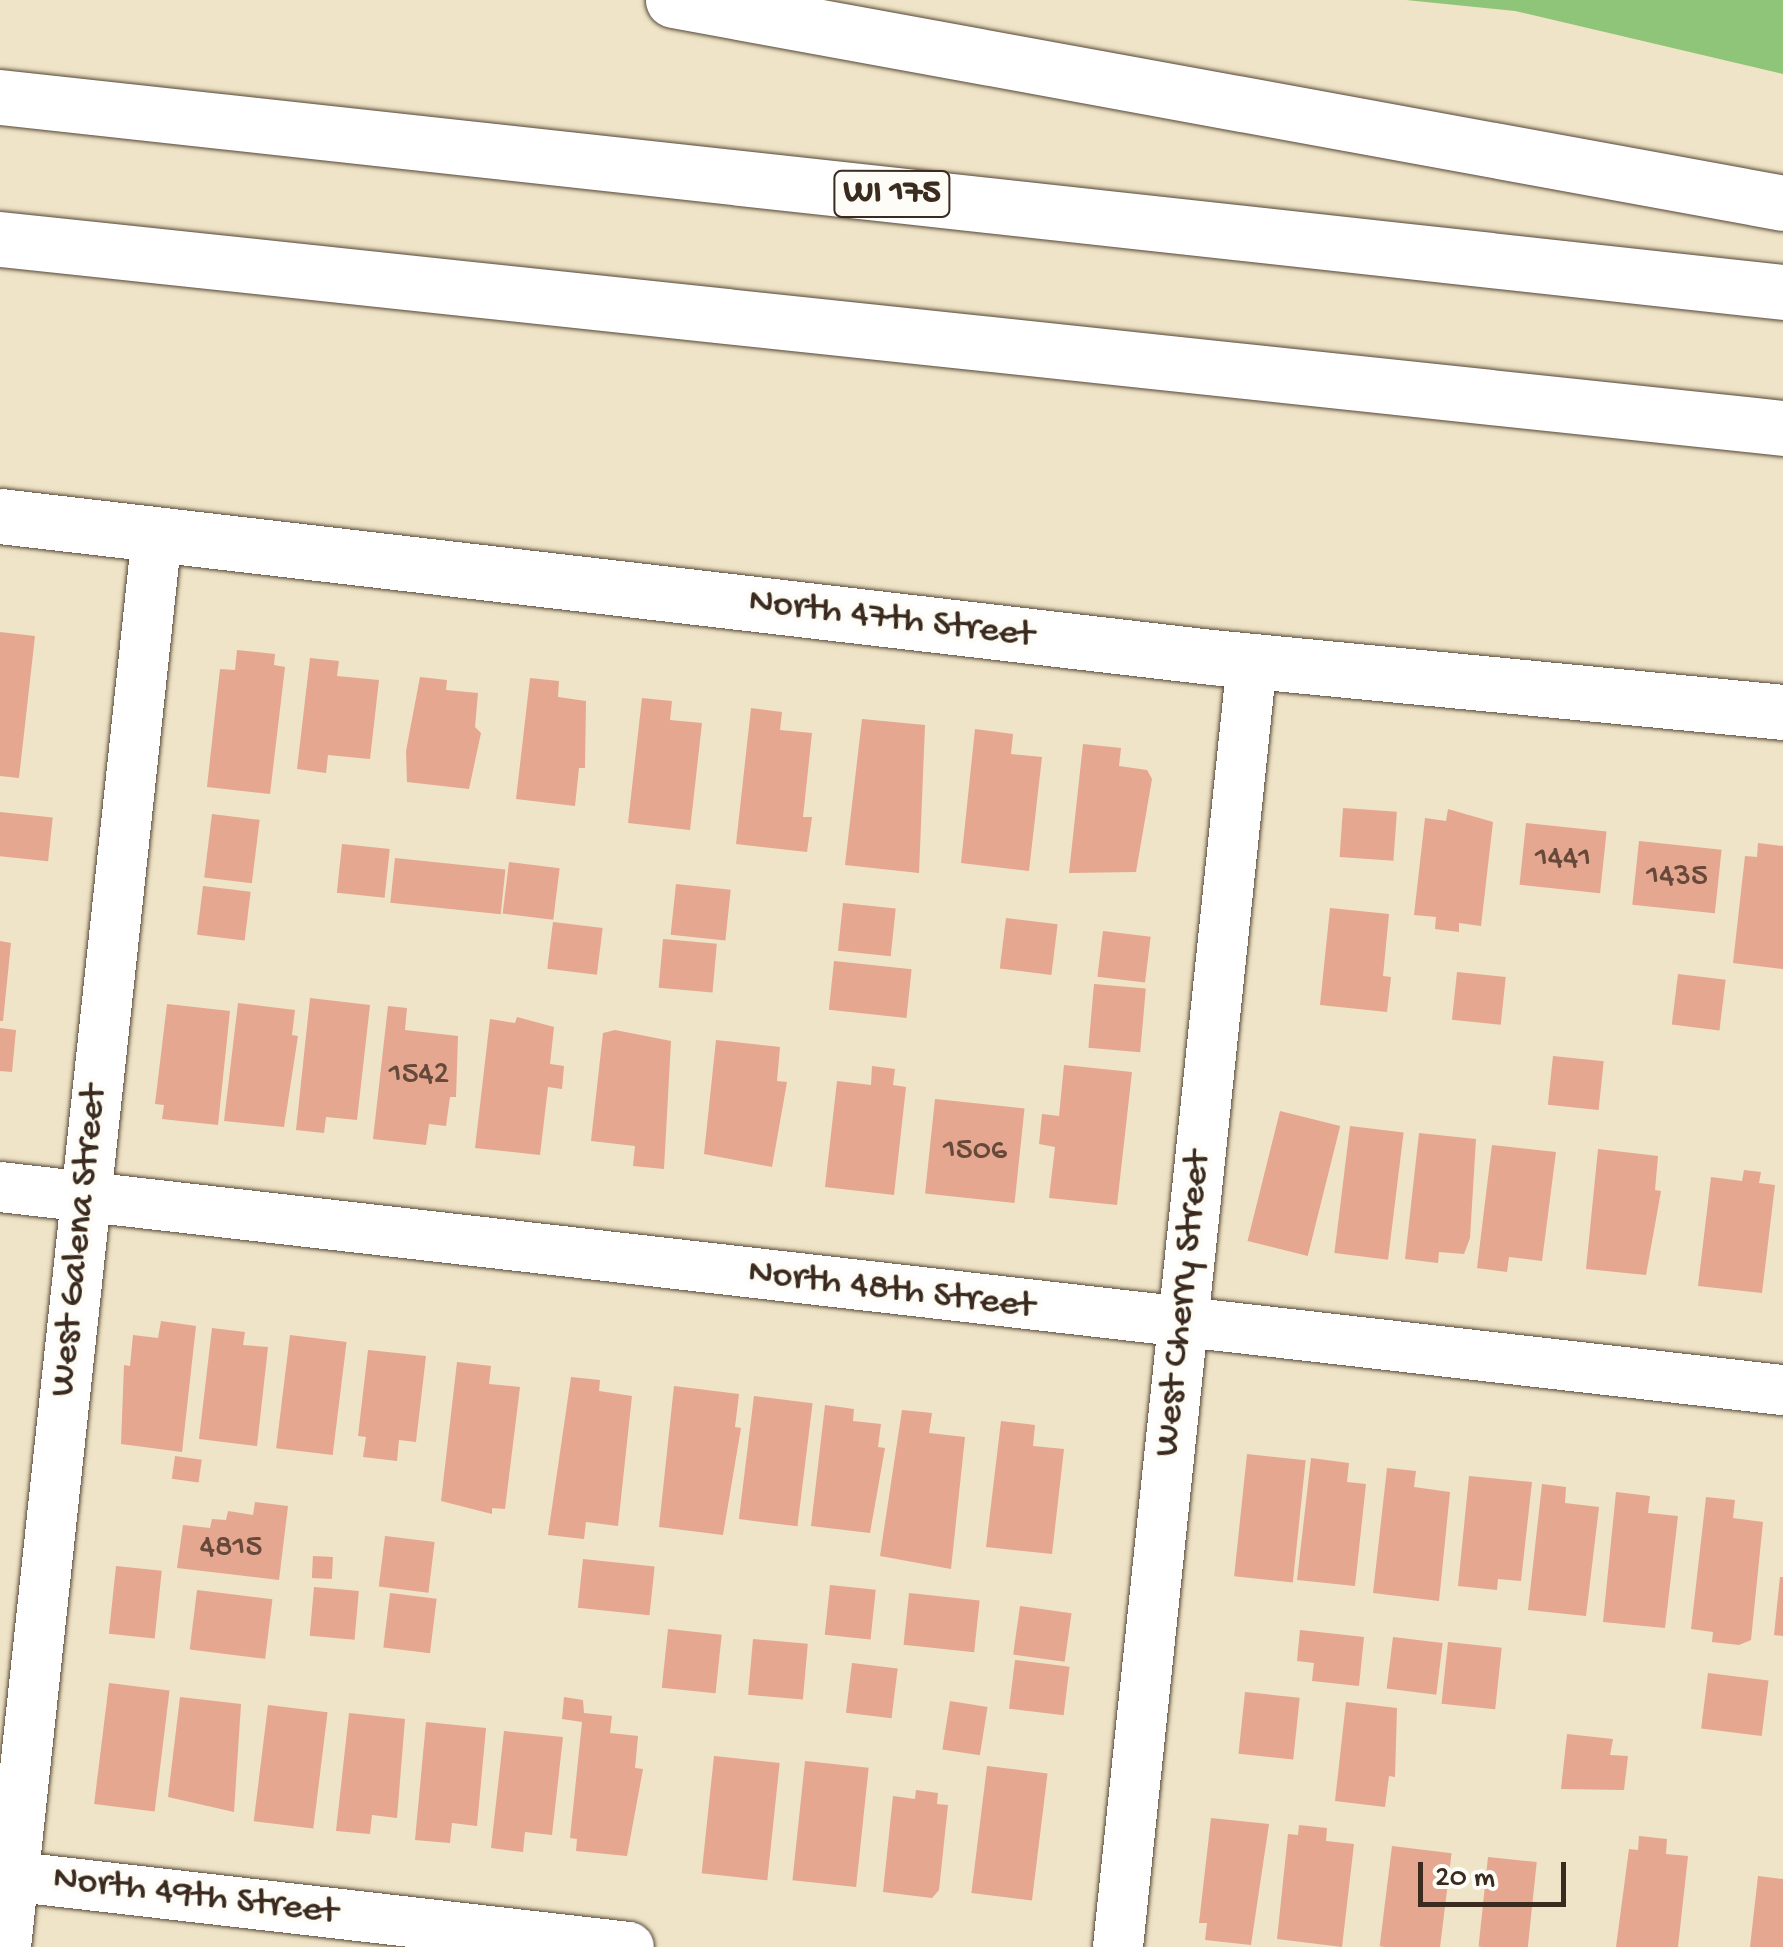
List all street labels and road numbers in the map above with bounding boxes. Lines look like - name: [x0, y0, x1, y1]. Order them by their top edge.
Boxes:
- road number: WI 175: [832, 164, 952, 224]
- street label: North 47th Street: [746, 580, 1036, 660]
- street label: West Galena Street: [41, 1083, 119, 1399]
- street label: West Cherry Street: [1145, 1149, 1223, 1459]
- street label: North 48th Street: [745, 1251, 1037, 1331]
- street label: North 49th Street: [50, 1857, 340, 1937]

